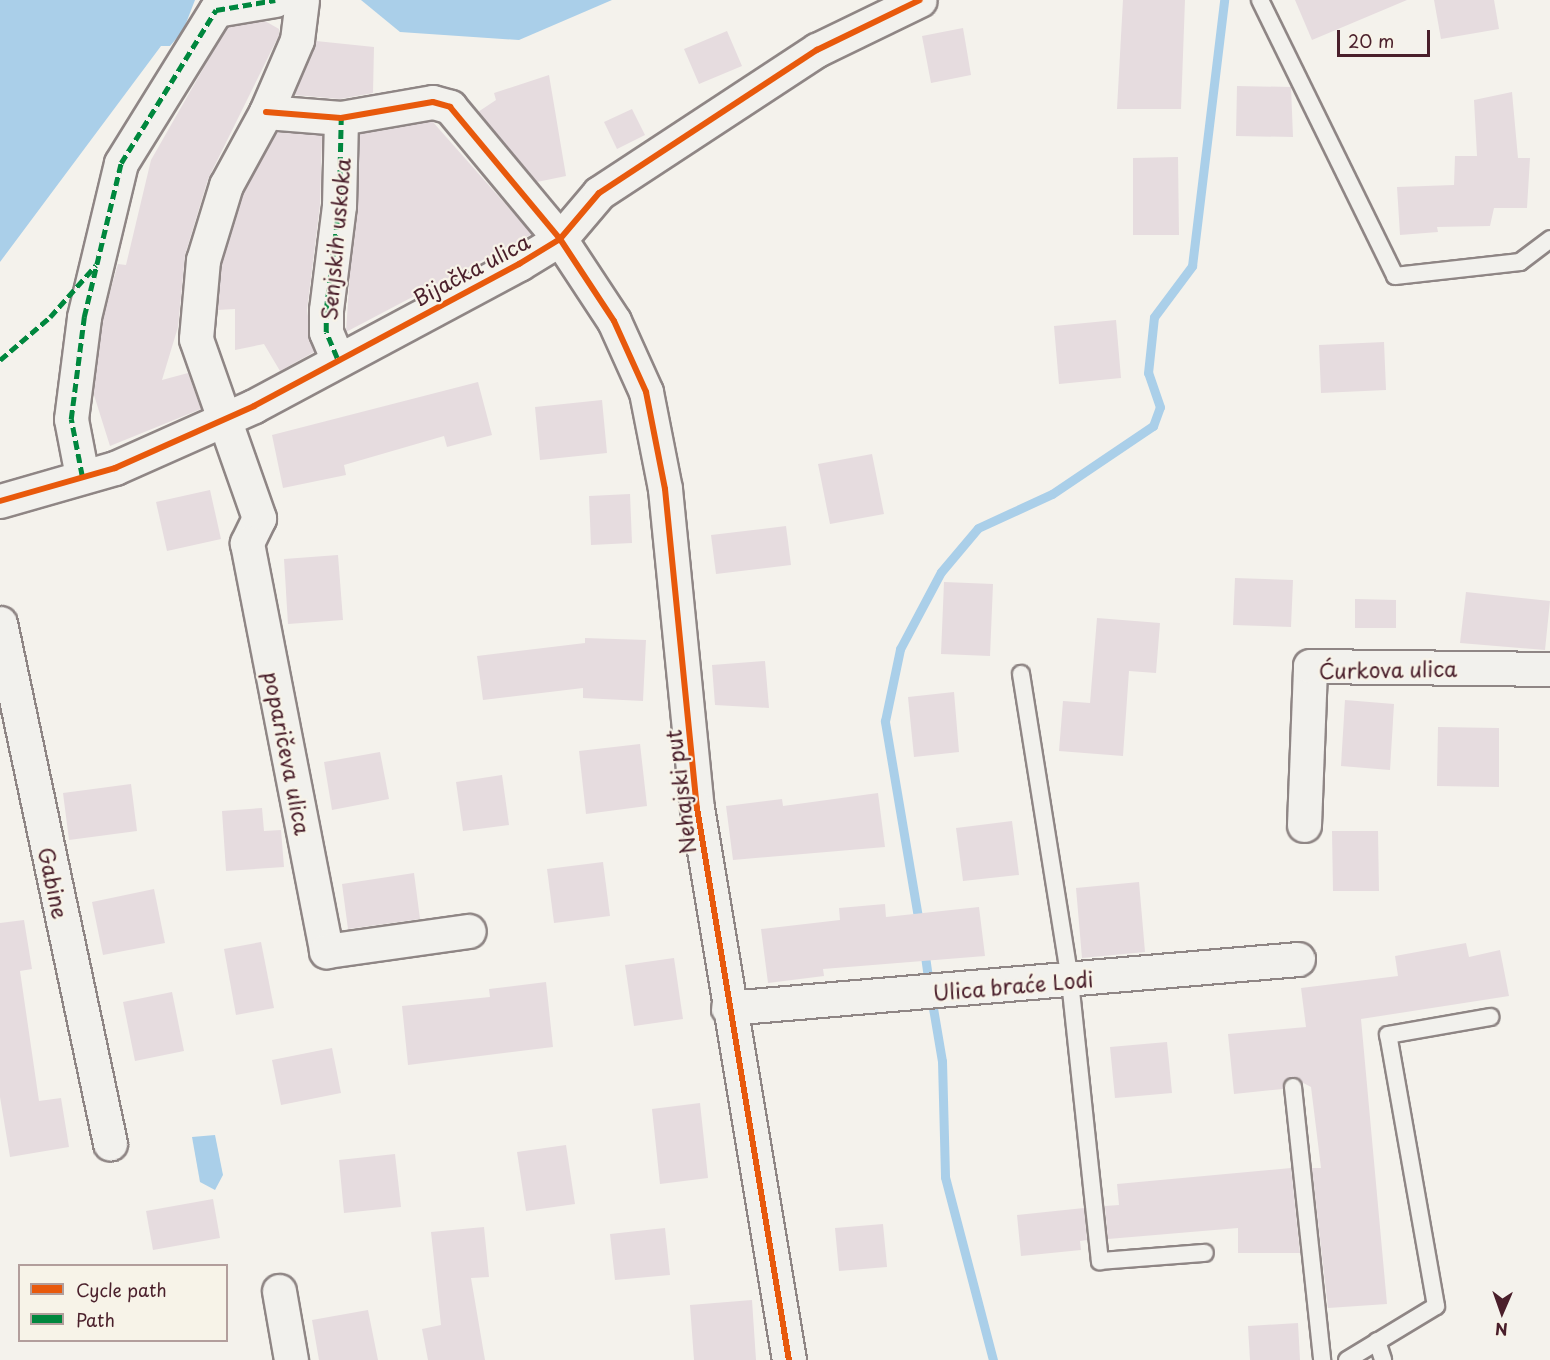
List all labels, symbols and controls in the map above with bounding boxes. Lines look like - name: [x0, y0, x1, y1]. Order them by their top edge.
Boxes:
- scale bar: [1340, 18, 1433, 56]
- text: 20 m: [1348, 27, 1394, 54]
- street label: Senjskih uskoka: [315, 157, 355, 321]
- street label: Bijačka ulica: [408, 227, 534, 311]
- street label: Ćurkova ulica: [1318, 655, 1458, 683]
- street label: poparičeva ulica: [260, 669, 316, 837]
- street label: Nehajski put: [660, 727, 700, 857]
- street label: Gabine: [34, 845, 74, 921]
- street label: Ulica braće Lodi: [931, 965, 1095, 1005]
- legend: [18, 1264, 228, 1342]
- text: Cycle path: [76, 1276, 167, 1303]
- north arrow: [1472, 1282, 1532, 1342]
- text: Path: [76, 1306, 115, 1333]
- text: N: [1495, 1318, 1508, 1342]

